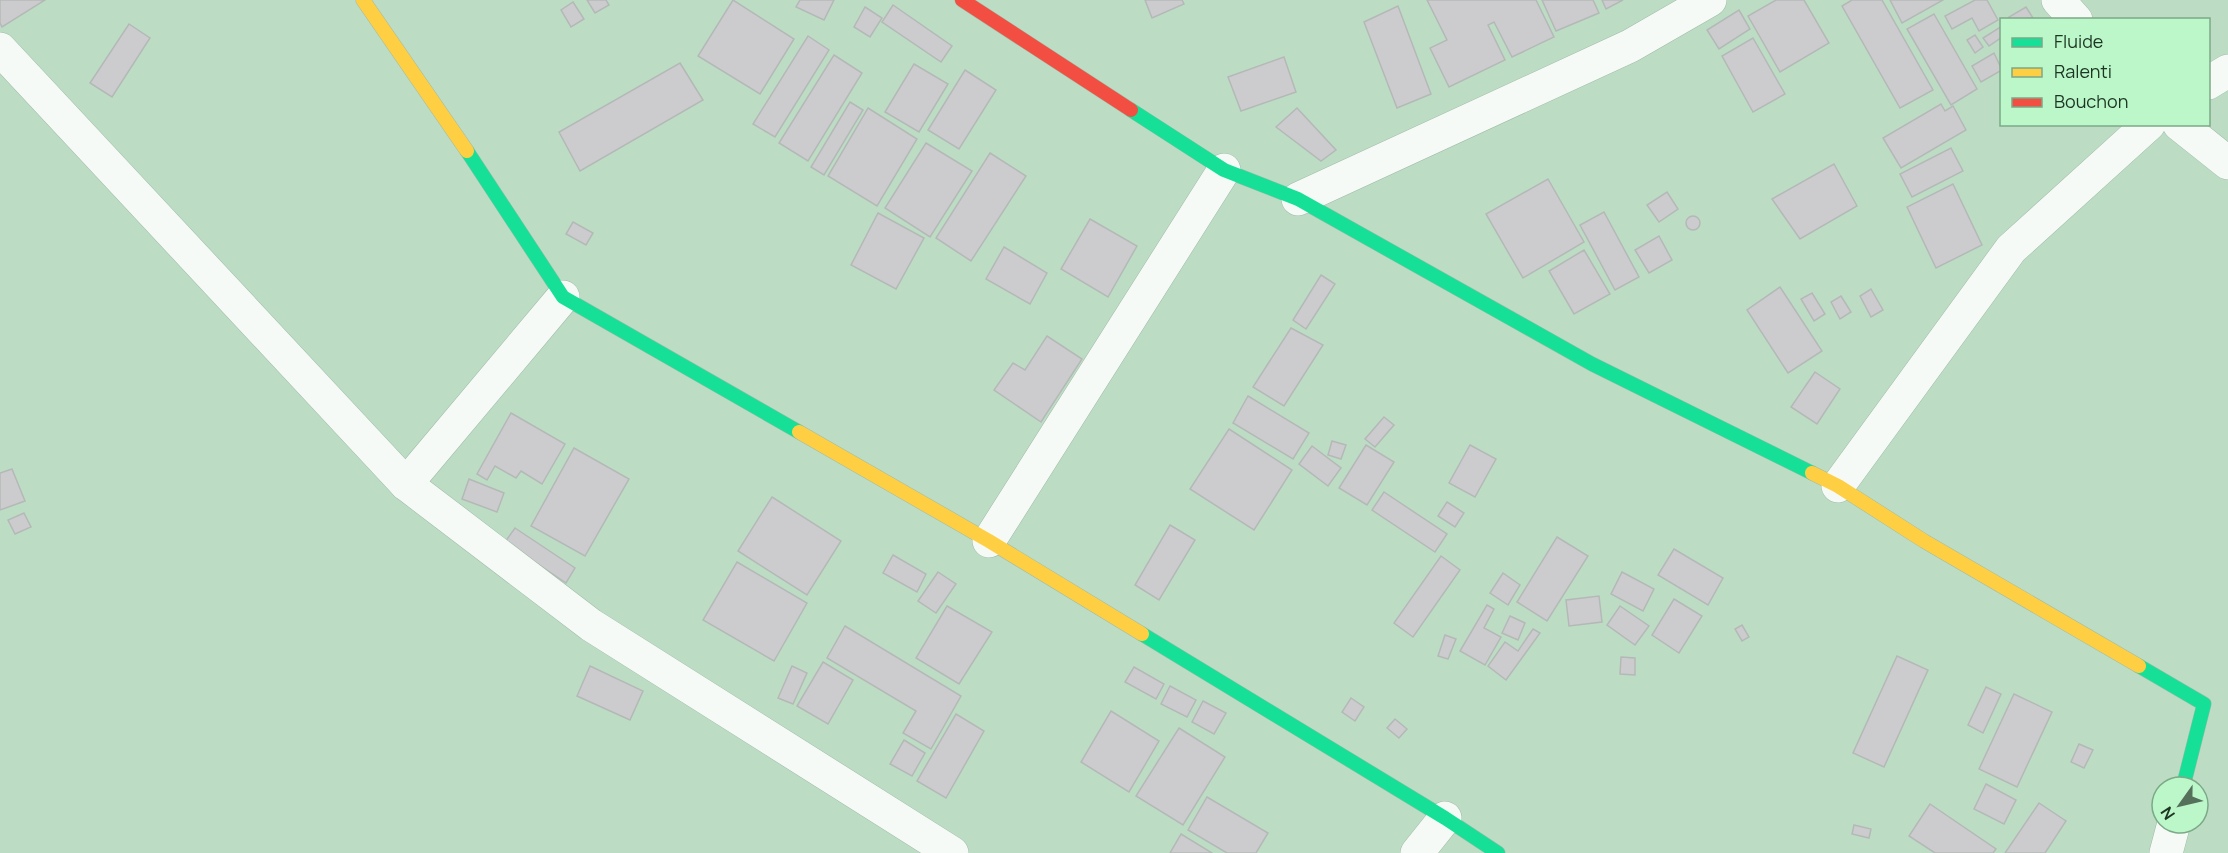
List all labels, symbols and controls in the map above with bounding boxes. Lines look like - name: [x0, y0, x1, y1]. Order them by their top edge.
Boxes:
- legend: [2000, 18, 2210, 126]
- text: Fluide: [2054, 29, 2103, 53]
- text: Ralenti: [2054, 59, 2112, 83]
- text: Bouchon: [2054, 89, 2128, 113]
- north arrow: [2150, 775, 2210, 835]
- text: N: [2155, 802, 2180, 824]

